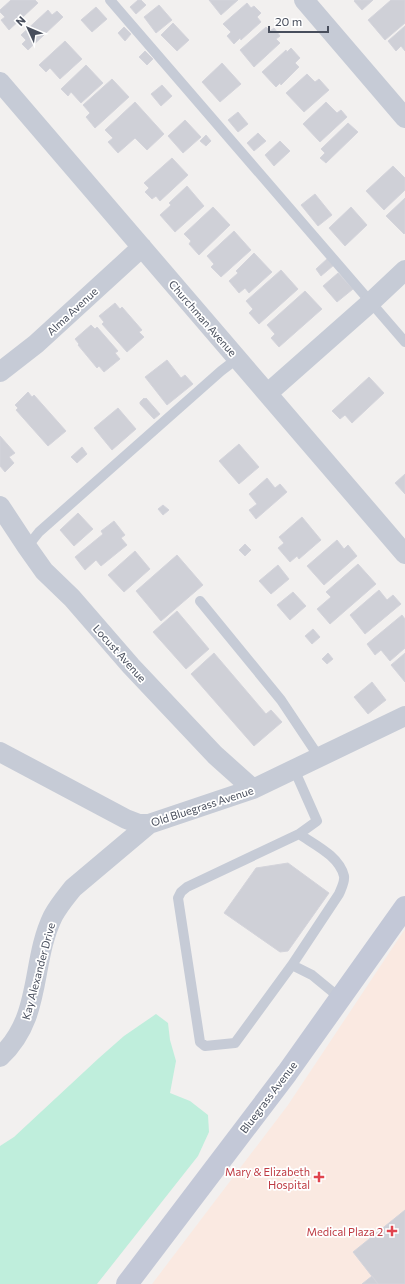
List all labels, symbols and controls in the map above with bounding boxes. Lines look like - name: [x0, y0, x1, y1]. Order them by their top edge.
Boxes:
- north arrow: [8, 8, 48, 48]
- scale bar: [269, 8, 328, 34]
- text: N: [13, 13, 28, 28]
- text: 20 m: [275, 14, 302, 28]
- street label: Churchman Avenue: [166, 277, 240, 359]
- street label: Alma Avenue: [44, 284, 100, 338]
- street label: Locust Avenue: [91, 622, 149, 685]
- street label: Old Bluegrass Avenue: [149, 783, 255, 829]
- street label: Kay Alexander Drive: [19, 921, 57, 1021]
- street label: Bluegrass Avenue: [237, 1058, 299, 1136]
- place label: Mary & Elizabeth Hospital: [225, 1165, 310, 1191]
- marker: Mary & Elizabeth Hospital: [313, 1171, 325, 1183]
- place label: Medical Plaza 2: [307, 1225, 383, 1238]
- marker: Medical Plaza 2: [386, 1225, 398, 1237]

